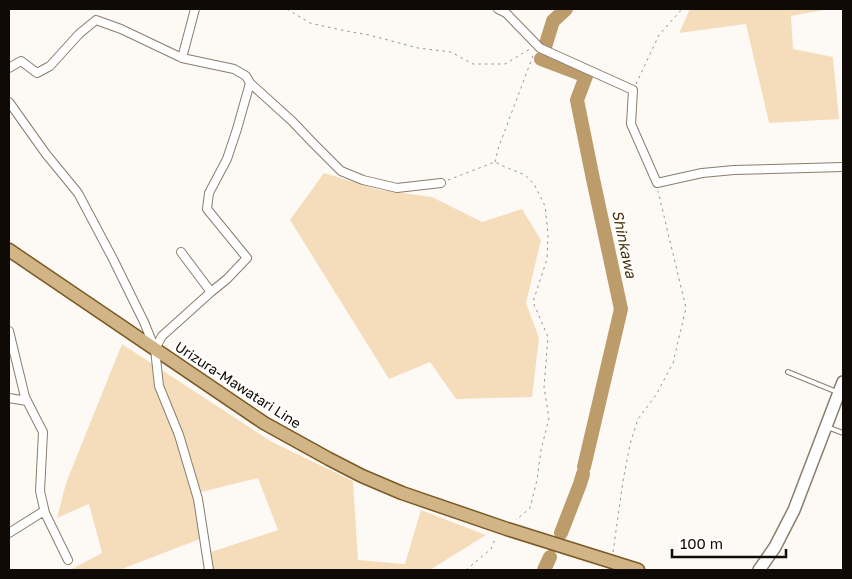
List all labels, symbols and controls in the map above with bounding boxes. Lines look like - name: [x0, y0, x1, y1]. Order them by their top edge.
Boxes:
- water label: Shinkawa: [609, 208, 641, 280]
- street label: Urizura-Mawatari Line: [172, 337, 305, 432]
- scale bar: [672, 526, 786, 558]
- text: 100 m: [680, 534, 723, 552]

